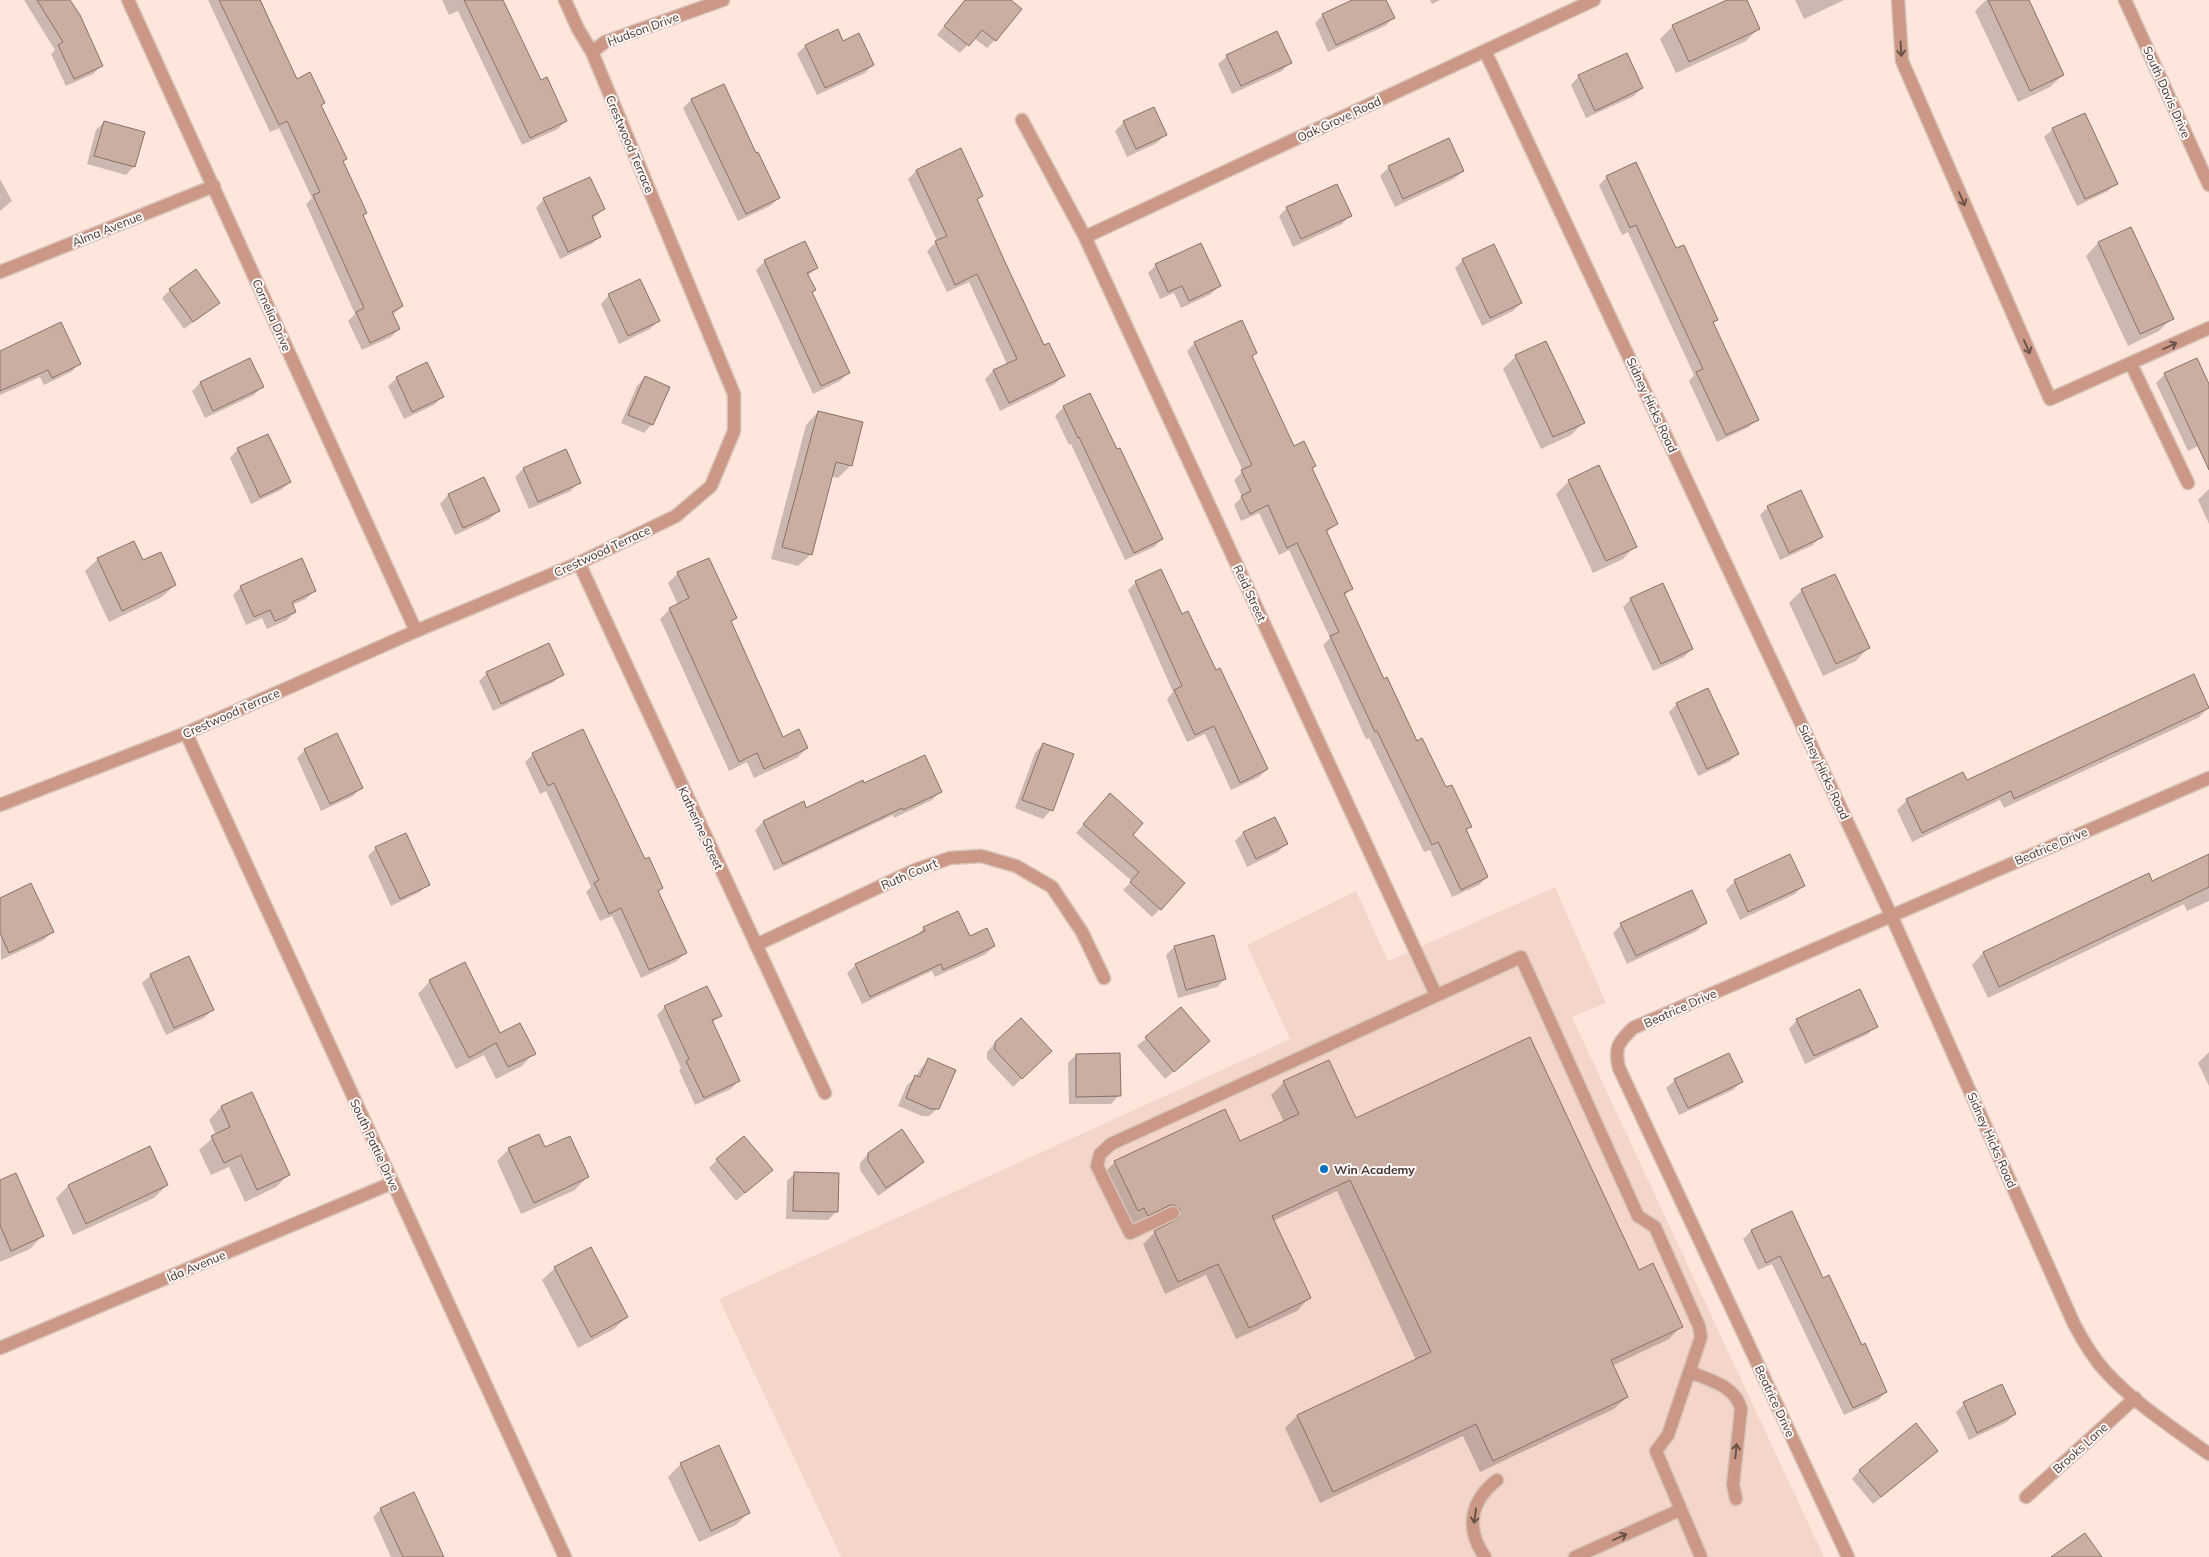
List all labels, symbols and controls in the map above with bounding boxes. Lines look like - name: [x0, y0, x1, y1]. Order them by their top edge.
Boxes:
- street label: Hudson Drive: [605, 9, 681, 49]
- one-way arrow: [1897, 40, 1906, 56]
- street label: South Davis Drive: [2140, 44, 2194, 140]
- street label: Crestwood Terrace: [603, 93, 657, 195]
- street label: Oak Grove Road: [1295, 93, 1383, 145]
- one-way arrow: [1958, 191, 1968, 206]
- street label: Alma Avenue: [70, 208, 144, 250]
- street label: Cornelia Drive: [249, 277, 295, 353]
- one-way arrow: [2023, 339, 2033, 354]
- one-way arrow: [2162, 341, 2177, 350]
- street label: Sidney Hicks Road: [1623, 355, 1681, 455]
- street label: Crestwood Terrace: [551, 522, 653, 580]
- street label: Reid Street: [1230, 562, 1270, 624]
- street label: Crestwood Terrace: [180, 685, 282, 741]
- street label: Sidney Hicks Road: [1795, 722, 1853, 822]
- street label: Katherine Street: [675, 784, 727, 872]
- street label: Beatrice Drive: [2012, 824, 2090, 868]
- street label: Ruth Court: [878, 855, 940, 893]
- street label: Beatrice Drive: [1641, 985, 1719, 1031]
- street label: Sidney Hicks Road: [1964, 1090, 2020, 1190]
- street label: South Pattie Drive: [347, 1096, 403, 1194]
- place label: Win Academy: [1334, 1162, 1415, 1177]
- marker: Win Academy: [1318, 1163, 1330, 1175]
- street label: Ida Avenue: [164, 1247, 228, 1285]
- street label: Beatrice Drive: [1752, 1363, 1798, 1439]
- street label: Brooks Lane: [2049, 1419, 2111, 1477]
- one-way arrow: [1731, 1443, 1741, 1459]
- one-way arrow: [1469, 1507, 1479, 1523]
- one-way arrow: [1612, 1532, 1627, 1542]

